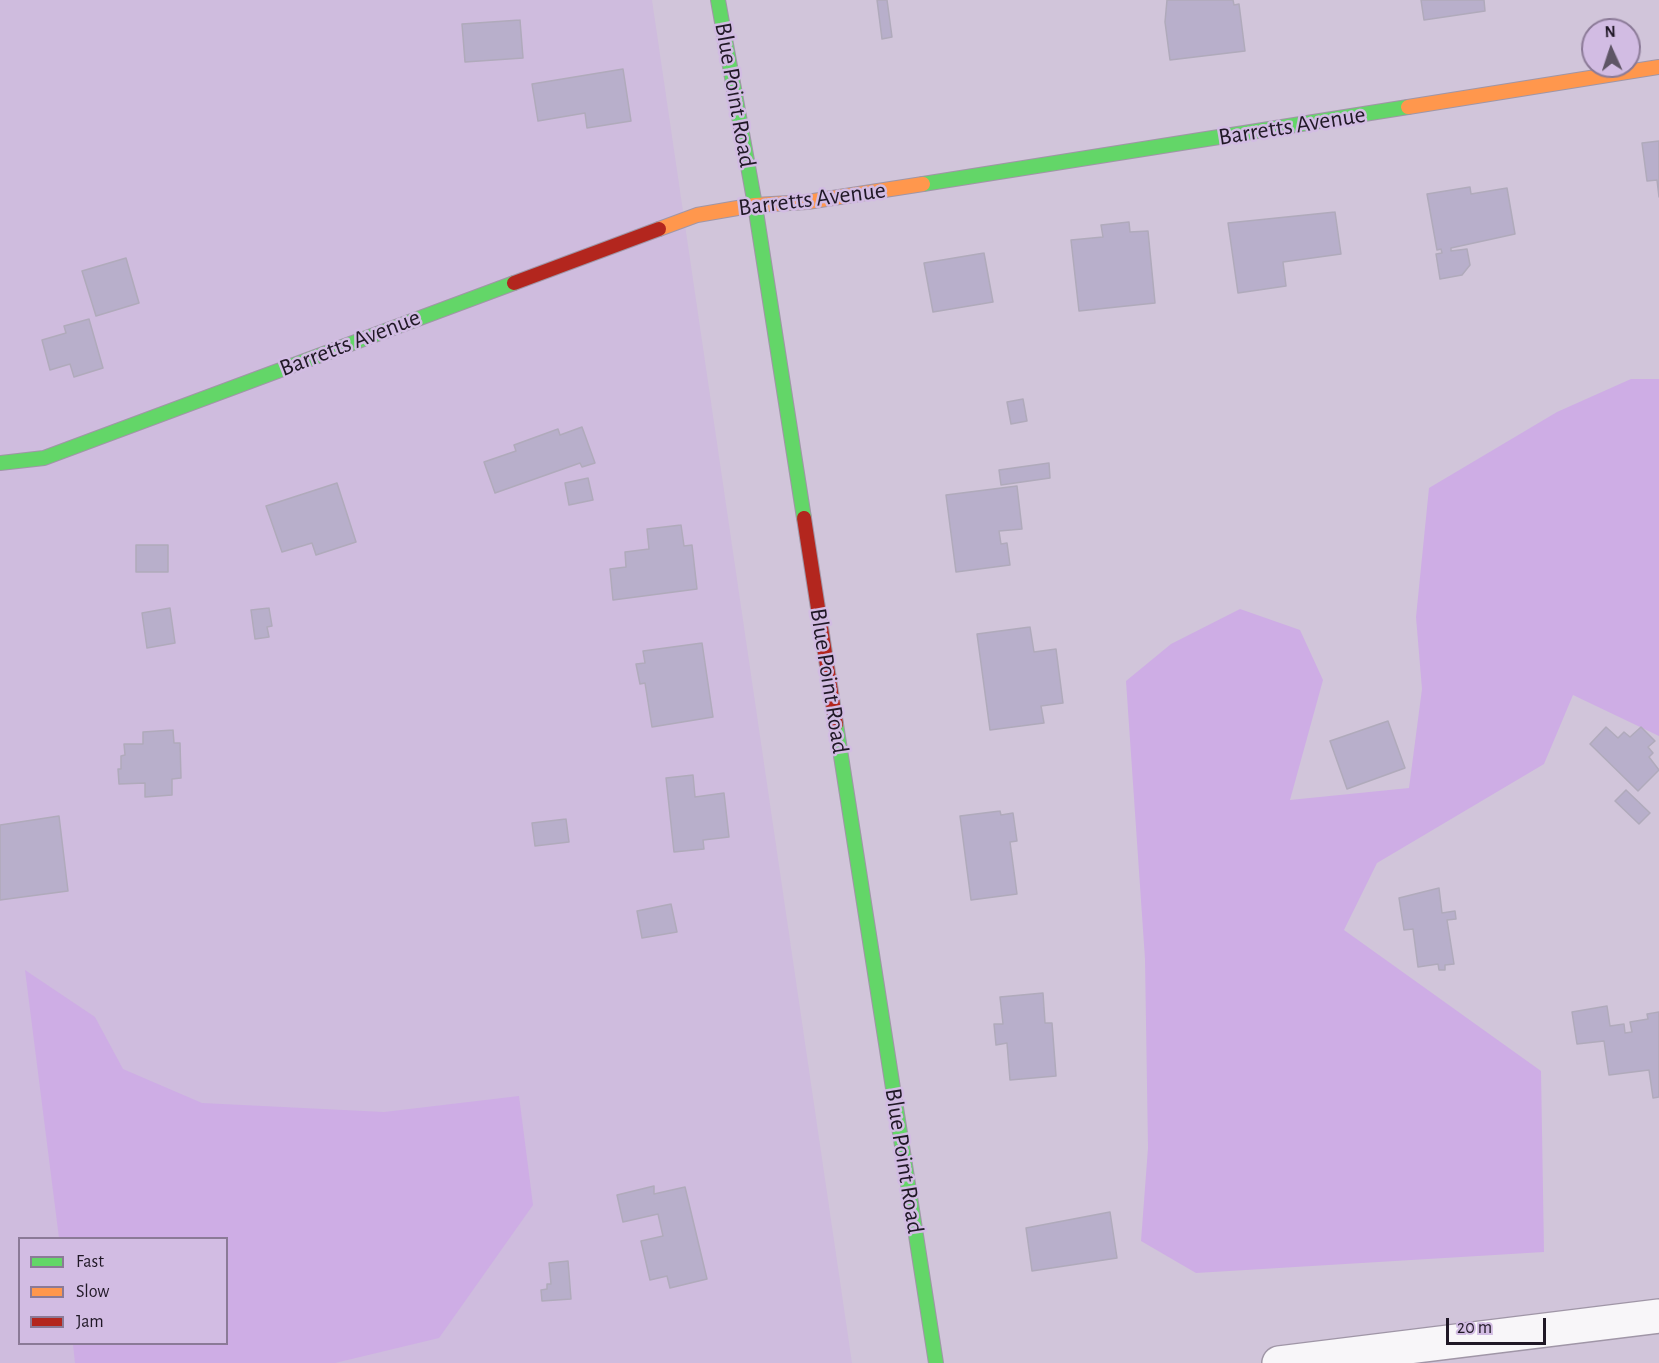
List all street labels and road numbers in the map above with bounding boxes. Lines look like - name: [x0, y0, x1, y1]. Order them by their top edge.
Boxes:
- street label: Blue Point Road: [708, 20, 762, 170]
- street label: Barretts Avenue: [1216, 100, 1368, 152]
- street label: Barretts Avenue: [737, 176, 887, 222]
- street label: Barretts Avenue: [276, 303, 424, 383]
- street label: Blue Point Road: [803, 606, 855, 756]
- street label: Blue Point Road: [878, 1086, 930, 1236]

